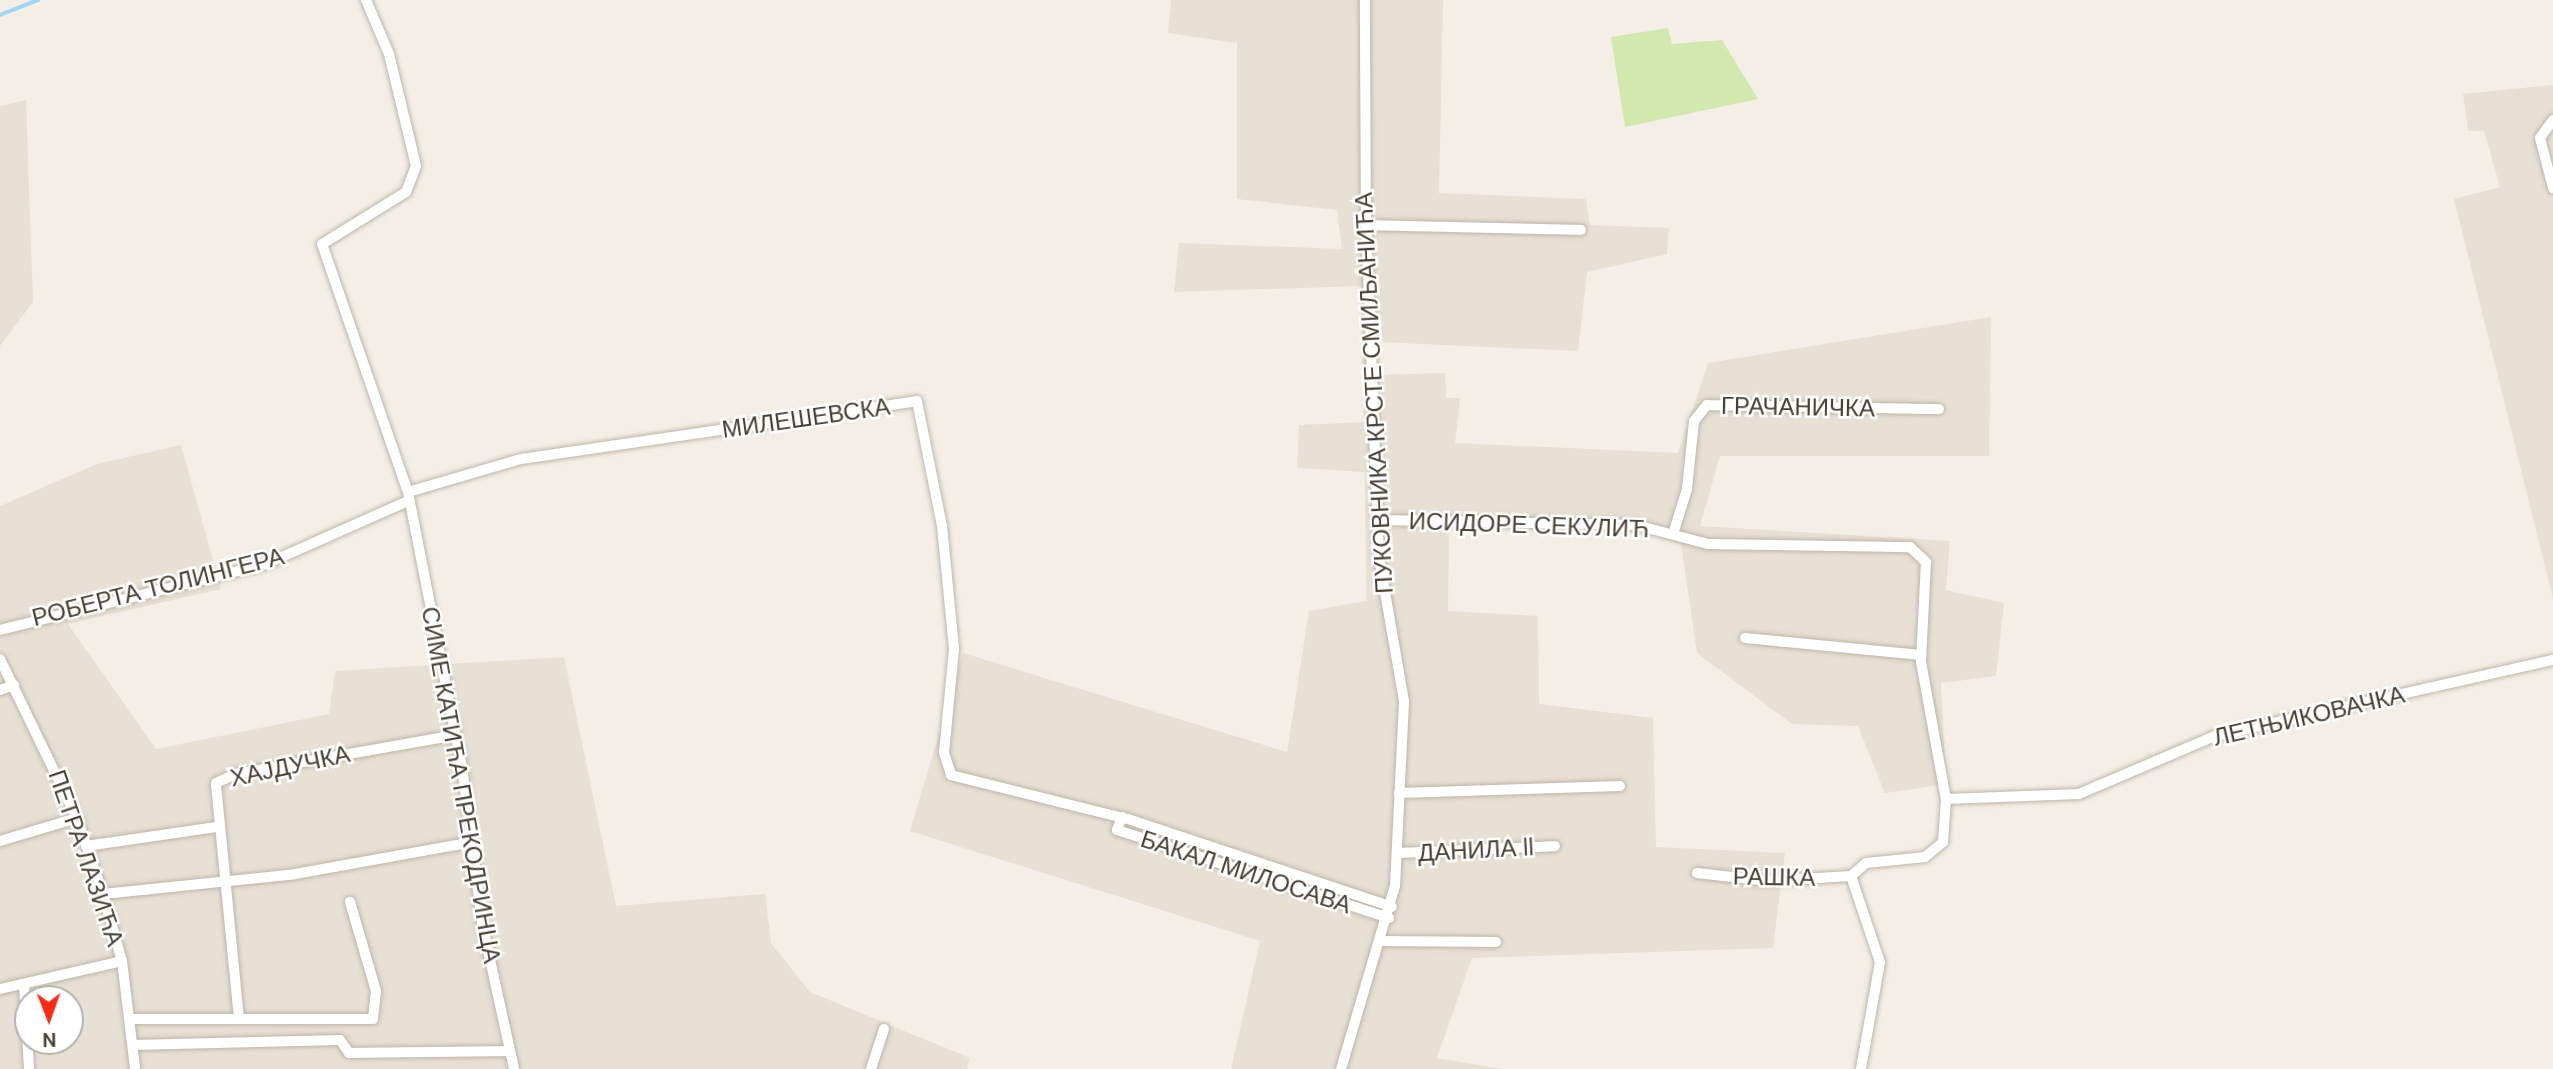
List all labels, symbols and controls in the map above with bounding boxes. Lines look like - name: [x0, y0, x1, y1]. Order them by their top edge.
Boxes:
- street label: ПУКОВНИКА КРСТЕ СМИЉАНИЋА: [1349, 192, 1399, 594]
- street label: ГРАЧАНИЧКА: [1721, 391, 1875, 423]
- street label: МИЛЕШЕВСКА: [720, 392, 892, 444]
- street label: ИСИДОРЕ СЕКУЛИЋ: [1408, 506, 1650, 544]
- street label: РОБЕРТА ТОЛИНГЕРА: [29, 542, 287, 632]
- street label: СИМЕ КАТИЋА ПРЕКОДРИНЦА: [415, 604, 507, 966]
- street label: ЛЕТЊИКОВАЧКА: [2210, 680, 2408, 752]
- street label: ХАЈДУЧКА: [227, 739, 353, 793]
- street label: ПЕТРА ЛАЗИЋА: [42, 766, 130, 950]
- street label: БАКАЛ МИЛОСАВА: [1137, 824, 1355, 920]
- street label: ДАНИЛА II: [1417, 833, 1535, 867]
- street label: РАШКА: [1733, 862, 1815, 892]
- north arrow: [14, 985, 84, 1055]
- text: N: [42, 1027, 56, 1052]

